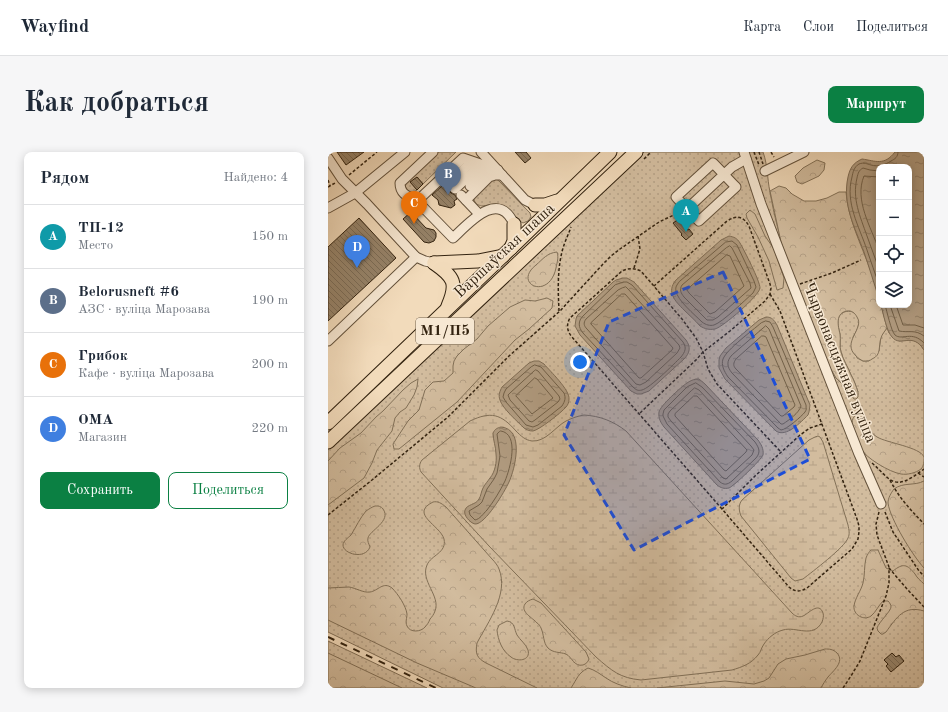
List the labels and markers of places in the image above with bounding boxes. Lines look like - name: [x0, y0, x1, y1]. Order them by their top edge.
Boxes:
- pin: B: [435, 162, 461, 195]
- pin: C: [401, 191, 427, 224]
- pin: A: [673, 199, 699, 232]
- pin: D: [344, 235, 370, 268]

